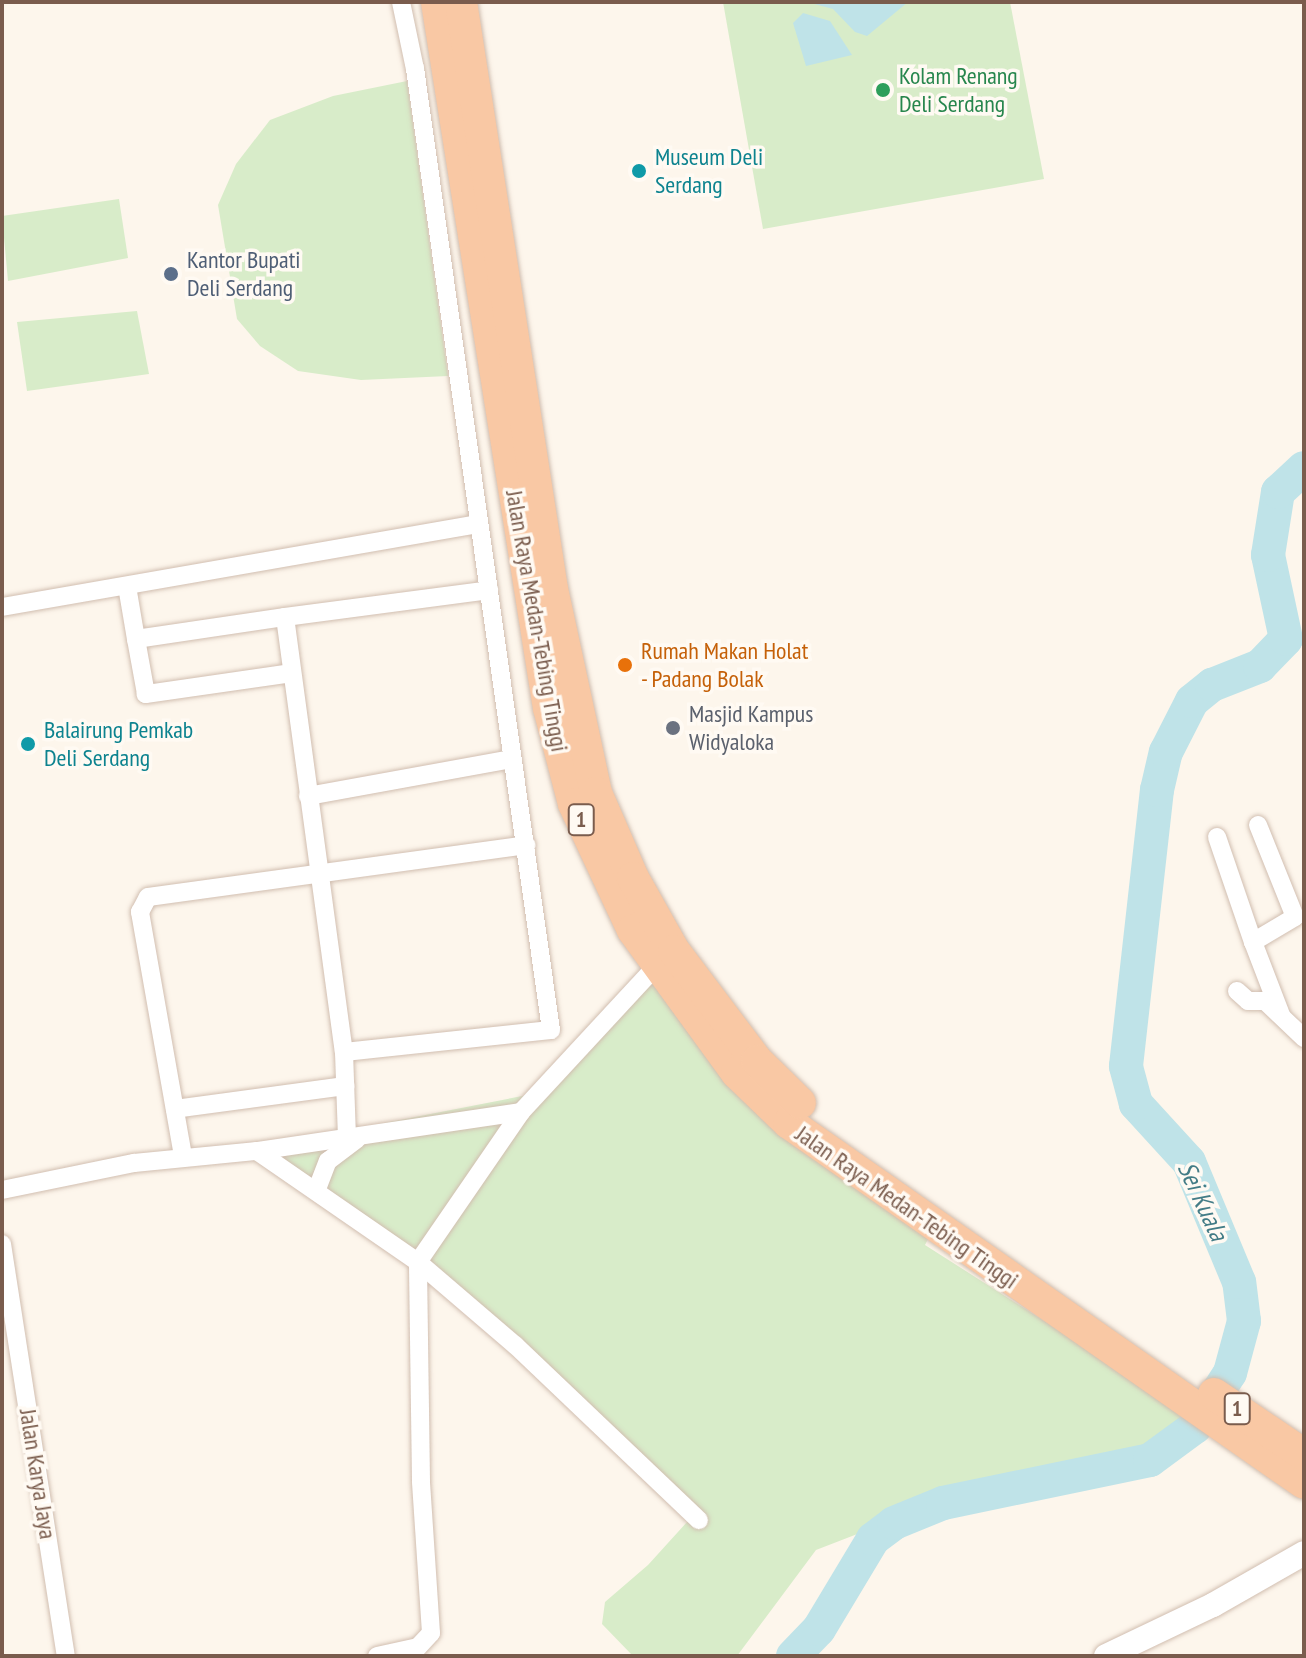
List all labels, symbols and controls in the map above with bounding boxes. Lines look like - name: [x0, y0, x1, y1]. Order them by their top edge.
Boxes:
- place label: Kolam Renang Deli Serdang: [899, 62, 1018, 118]
- marker: Kolam Renang Deli Serdang: [874, 81, 892, 99]
- place label: Museum Deli Serdang: [655, 143, 763, 199]
- marker: Museum Deli Serdang: [630, 162, 648, 180]
- place label: Kantor Bupati Deli Serdang: [187, 246, 300, 302]
- marker: Kantor Bupati Deli Serdang: [162, 265, 180, 283]
- street label: Jalan Raya Medan-Tebing Tinggi: [500, 488, 574, 754]
- place label: Rumah Makan Holat - Padang Bolak: [641, 637, 808, 693]
- marker: Rumah Makan Holat - Padang Bolak: [616, 656, 634, 674]
- place label: Masjid Kampus Widyaloka: [689, 700, 813, 756]
- place label: Balairung Pemkab Deli Serdang: [44, 716, 193, 772]
- marker: Masjid Kampus Widyaloka: [664, 719, 682, 737]
- marker: Balairung Pemkab Deli Serdang: [19, 735, 37, 753]
- road number: 1: [567, 802, 595, 838]
- street label: Jalan Raya Medan-Tebing Tinggi: [790, 1119, 1024, 1295]
- water label: Sei Kuala: [1171, 1157, 1235, 1245]
- road number: 1: [1223, 1391, 1251, 1427]
- street label: Jalan Karya Jaya: [13, 1407, 63, 1541]

